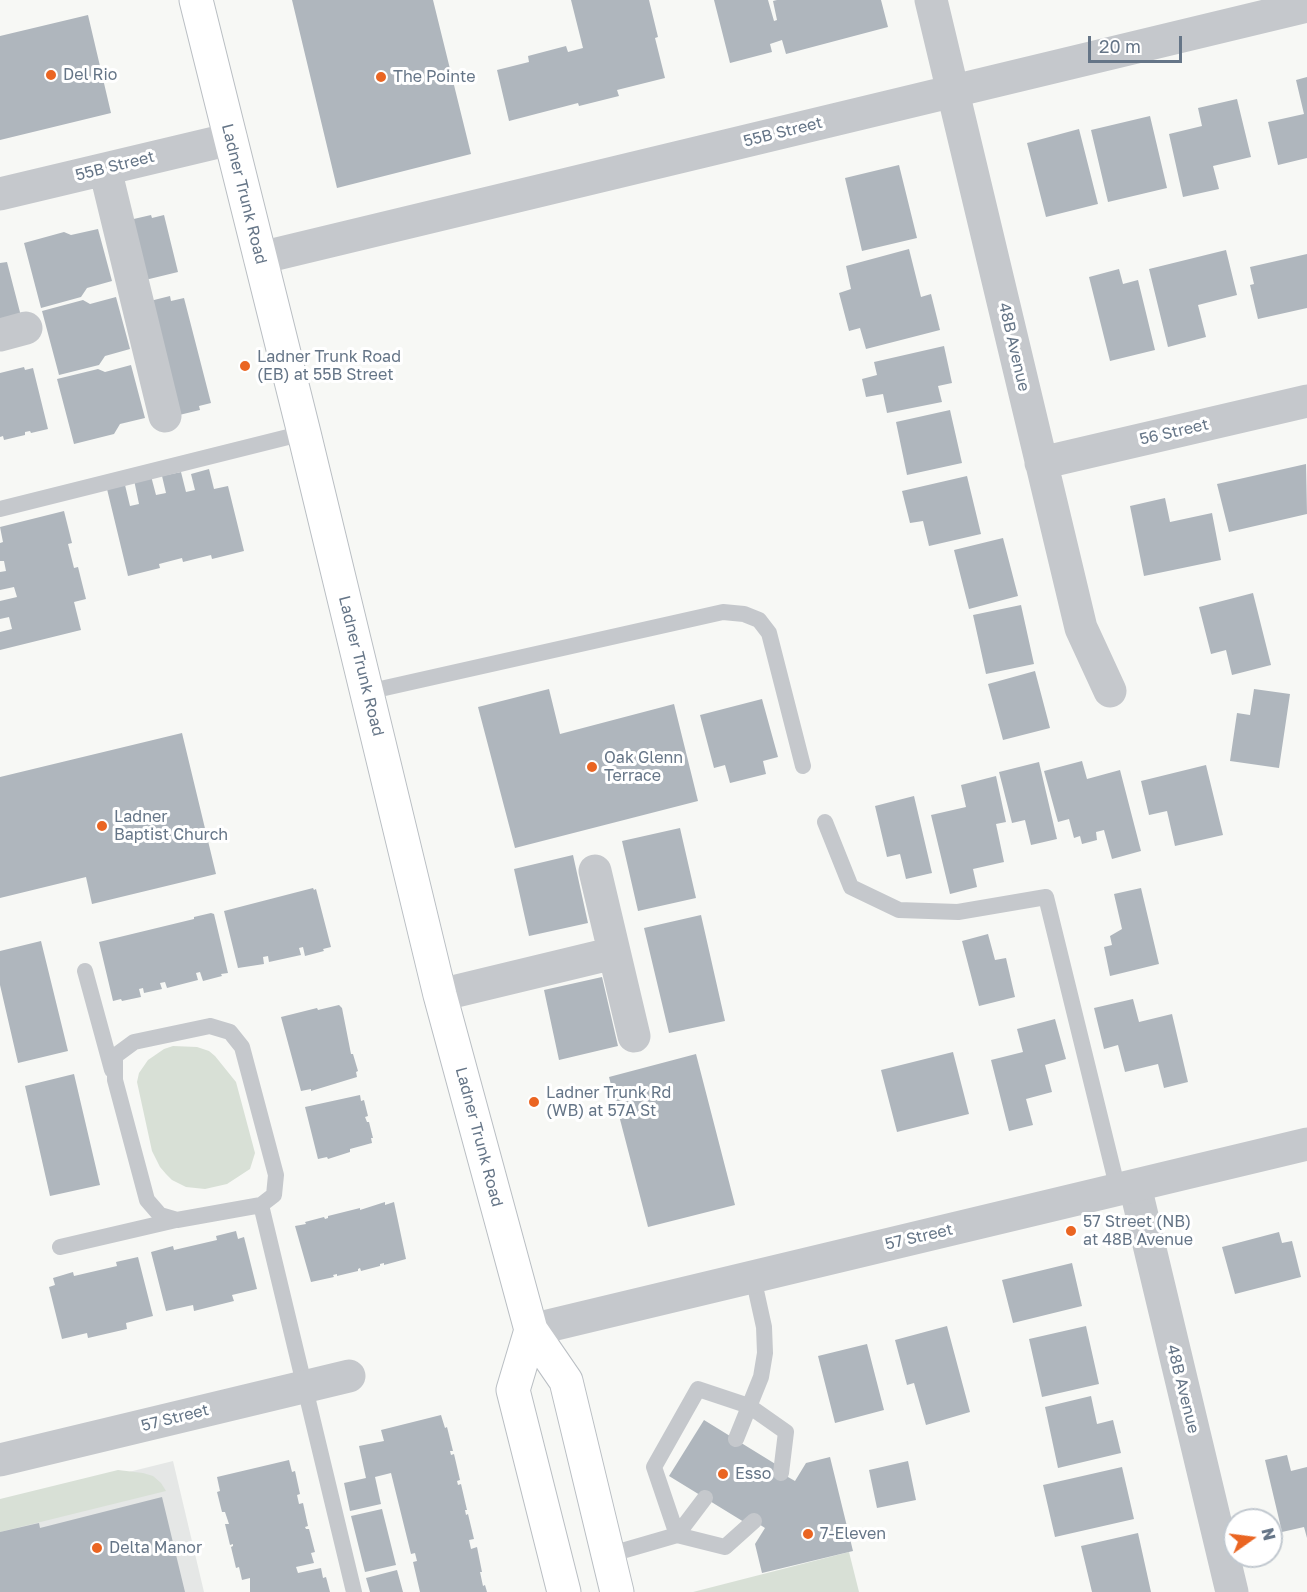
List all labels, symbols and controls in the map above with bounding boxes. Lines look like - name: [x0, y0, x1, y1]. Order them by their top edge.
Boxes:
- scale bar: [1091, 24, 1186, 62]
- text: 20 m: [1099, 35, 1141, 57]
- place label: Del Rio: [63, 65, 117, 85]
- place label: The Pointe: [393, 67, 476, 87]
- marker: Del Rio: [44, 68, 58, 82]
- marker: The Pointe: [374, 70, 388, 84]
- street label: 55B Street: [742, 113, 824, 151]
- street label: Ladner Trunk Road: [217, 122, 271, 266]
- street label: 55B Street: [74, 147, 156, 185]
- street label: 48B Avenue: [994, 301, 1034, 393]
- place label: Ladner Trunk Road (EB) at 55B Street: [257, 347, 401, 385]
- marker: Ladner Trunk Road (EB) at 55B Street: [238, 359, 252, 373]
- street label: 56 Street: [1138, 415, 1210, 449]
- street label: Ladner Trunk Road: [334, 594, 388, 738]
- place label: Oak Glenn Terrace: [604, 748, 683, 786]
- marker: Oak Glenn Terrace: [585, 760, 599, 774]
- place label: Ladner Baptist Church: [114, 807, 228, 845]
- marker: Ladner Baptist Church: [95, 819, 109, 833]
- street label: Ladner Trunk Road: [451, 1065, 507, 1209]
- place label: Ladner Trunk Rd (WB) at 57A St: [546, 1083, 671, 1121]
- marker: Ladner Trunk Rd (WB) at 57A St: [527, 1095, 541, 1109]
- place label: 57 Street (NB) at 48B Avenue: [1083, 1212, 1193, 1250]
- street label: 57 Street: [883, 1220, 955, 1254]
- marker: 57 Street (NB) at 48B Avenue: [1064, 1224, 1078, 1238]
- street label: 48B Avenue: [1163, 1343, 1203, 1435]
- street label: 57 Street: [139, 1400, 211, 1436]
- place label: Esso: [735, 1464, 771, 1484]
- marker: Esso: [716, 1467, 730, 1481]
- north arrow: [1223, 1508, 1283, 1568]
- place label: 7-Eleven: [820, 1524, 886, 1544]
- text: N: [1257, 1526, 1280, 1542]
- marker: 7-Eleven: [801, 1527, 815, 1541]
- place label: Delta Manor: [109, 1538, 202, 1558]
- marker: Delta Manor: [90, 1541, 104, 1555]

